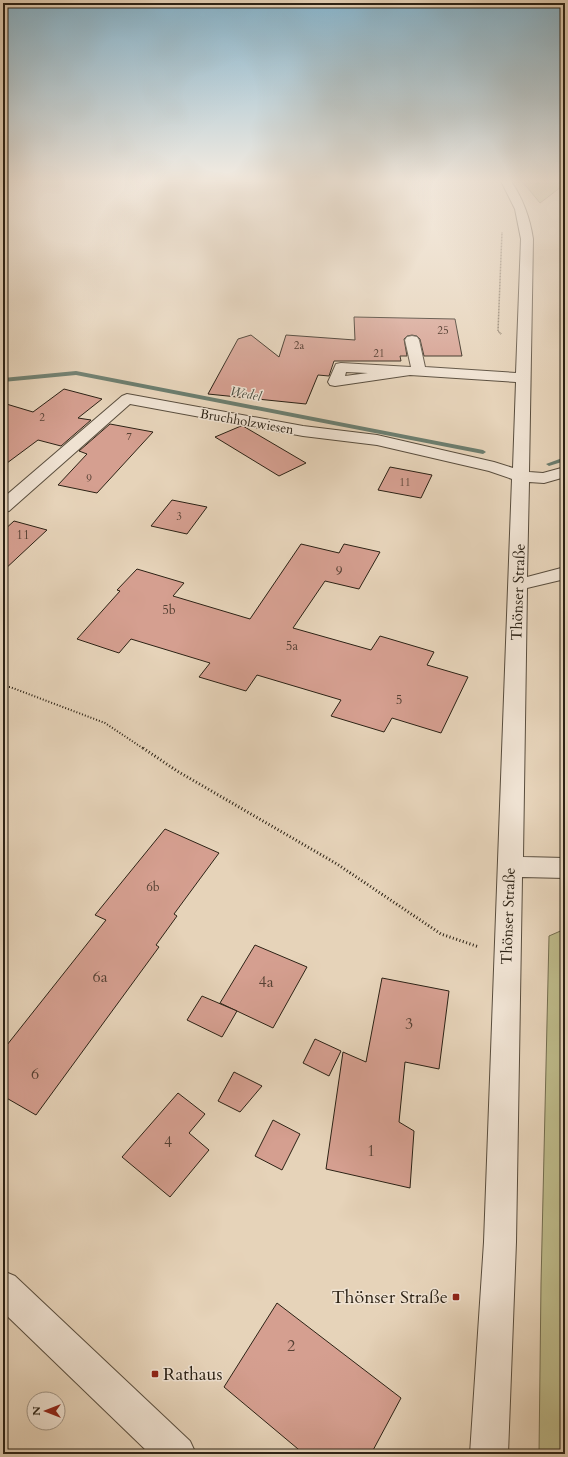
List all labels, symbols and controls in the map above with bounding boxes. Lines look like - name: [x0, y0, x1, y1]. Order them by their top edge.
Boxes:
- house number: 25: [437, 323, 449, 338]
- house number: 2a: [294, 338, 304, 353]
- house number: 21: [373, 346, 385, 361]
- water label: Wedel: [229, 382, 263, 406]
- street label: Bruchholzwiesen: [199, 405, 296, 439]
- house number: 2: [39, 410, 45, 425]
- house number: 7: [126, 429, 132, 444]
- house number: 9: [86, 471, 92, 486]
- house number: 11: [399, 475, 411, 490]
- house number: 3: [176, 509, 182, 524]
- house number: 11: [16, 526, 30, 544]
- street label: Thönser Straße: [506, 543, 530, 641]
- house number: 9: [336, 562, 343, 580]
- house number: 5b: [162, 601, 176, 619]
- house number: 5a: [286, 637, 299, 655]
- house number: 5: [396, 691, 402, 709]
- street label: Thönser Straße: [496, 867, 520, 965]
- house number: 6b: [146, 878, 160, 896]
- house number: 6a: [92, 966, 108, 988]
- house number: 4a: [258, 971, 274, 993]
- house number: 3: [405, 1013, 413, 1035]
- house number: 6: [31, 1063, 39, 1085]
- house number: 4: [164, 1131, 172, 1153]
- house number: 1: [367, 1140, 375, 1162]
- place label: Thönser Straße: [331, 1285, 448, 1310]
- marker: Thönser Straße: [451, 1292, 461, 1302]
- house number: 2: [287, 1335, 295, 1357]
- place label: Rathaus: [163, 1362, 223, 1387]
- marker: Rathaus: [150, 1369, 160, 1379]
- north arrow: [26, 1391, 66, 1431]
- text: N: [29, 1406, 44, 1416]

